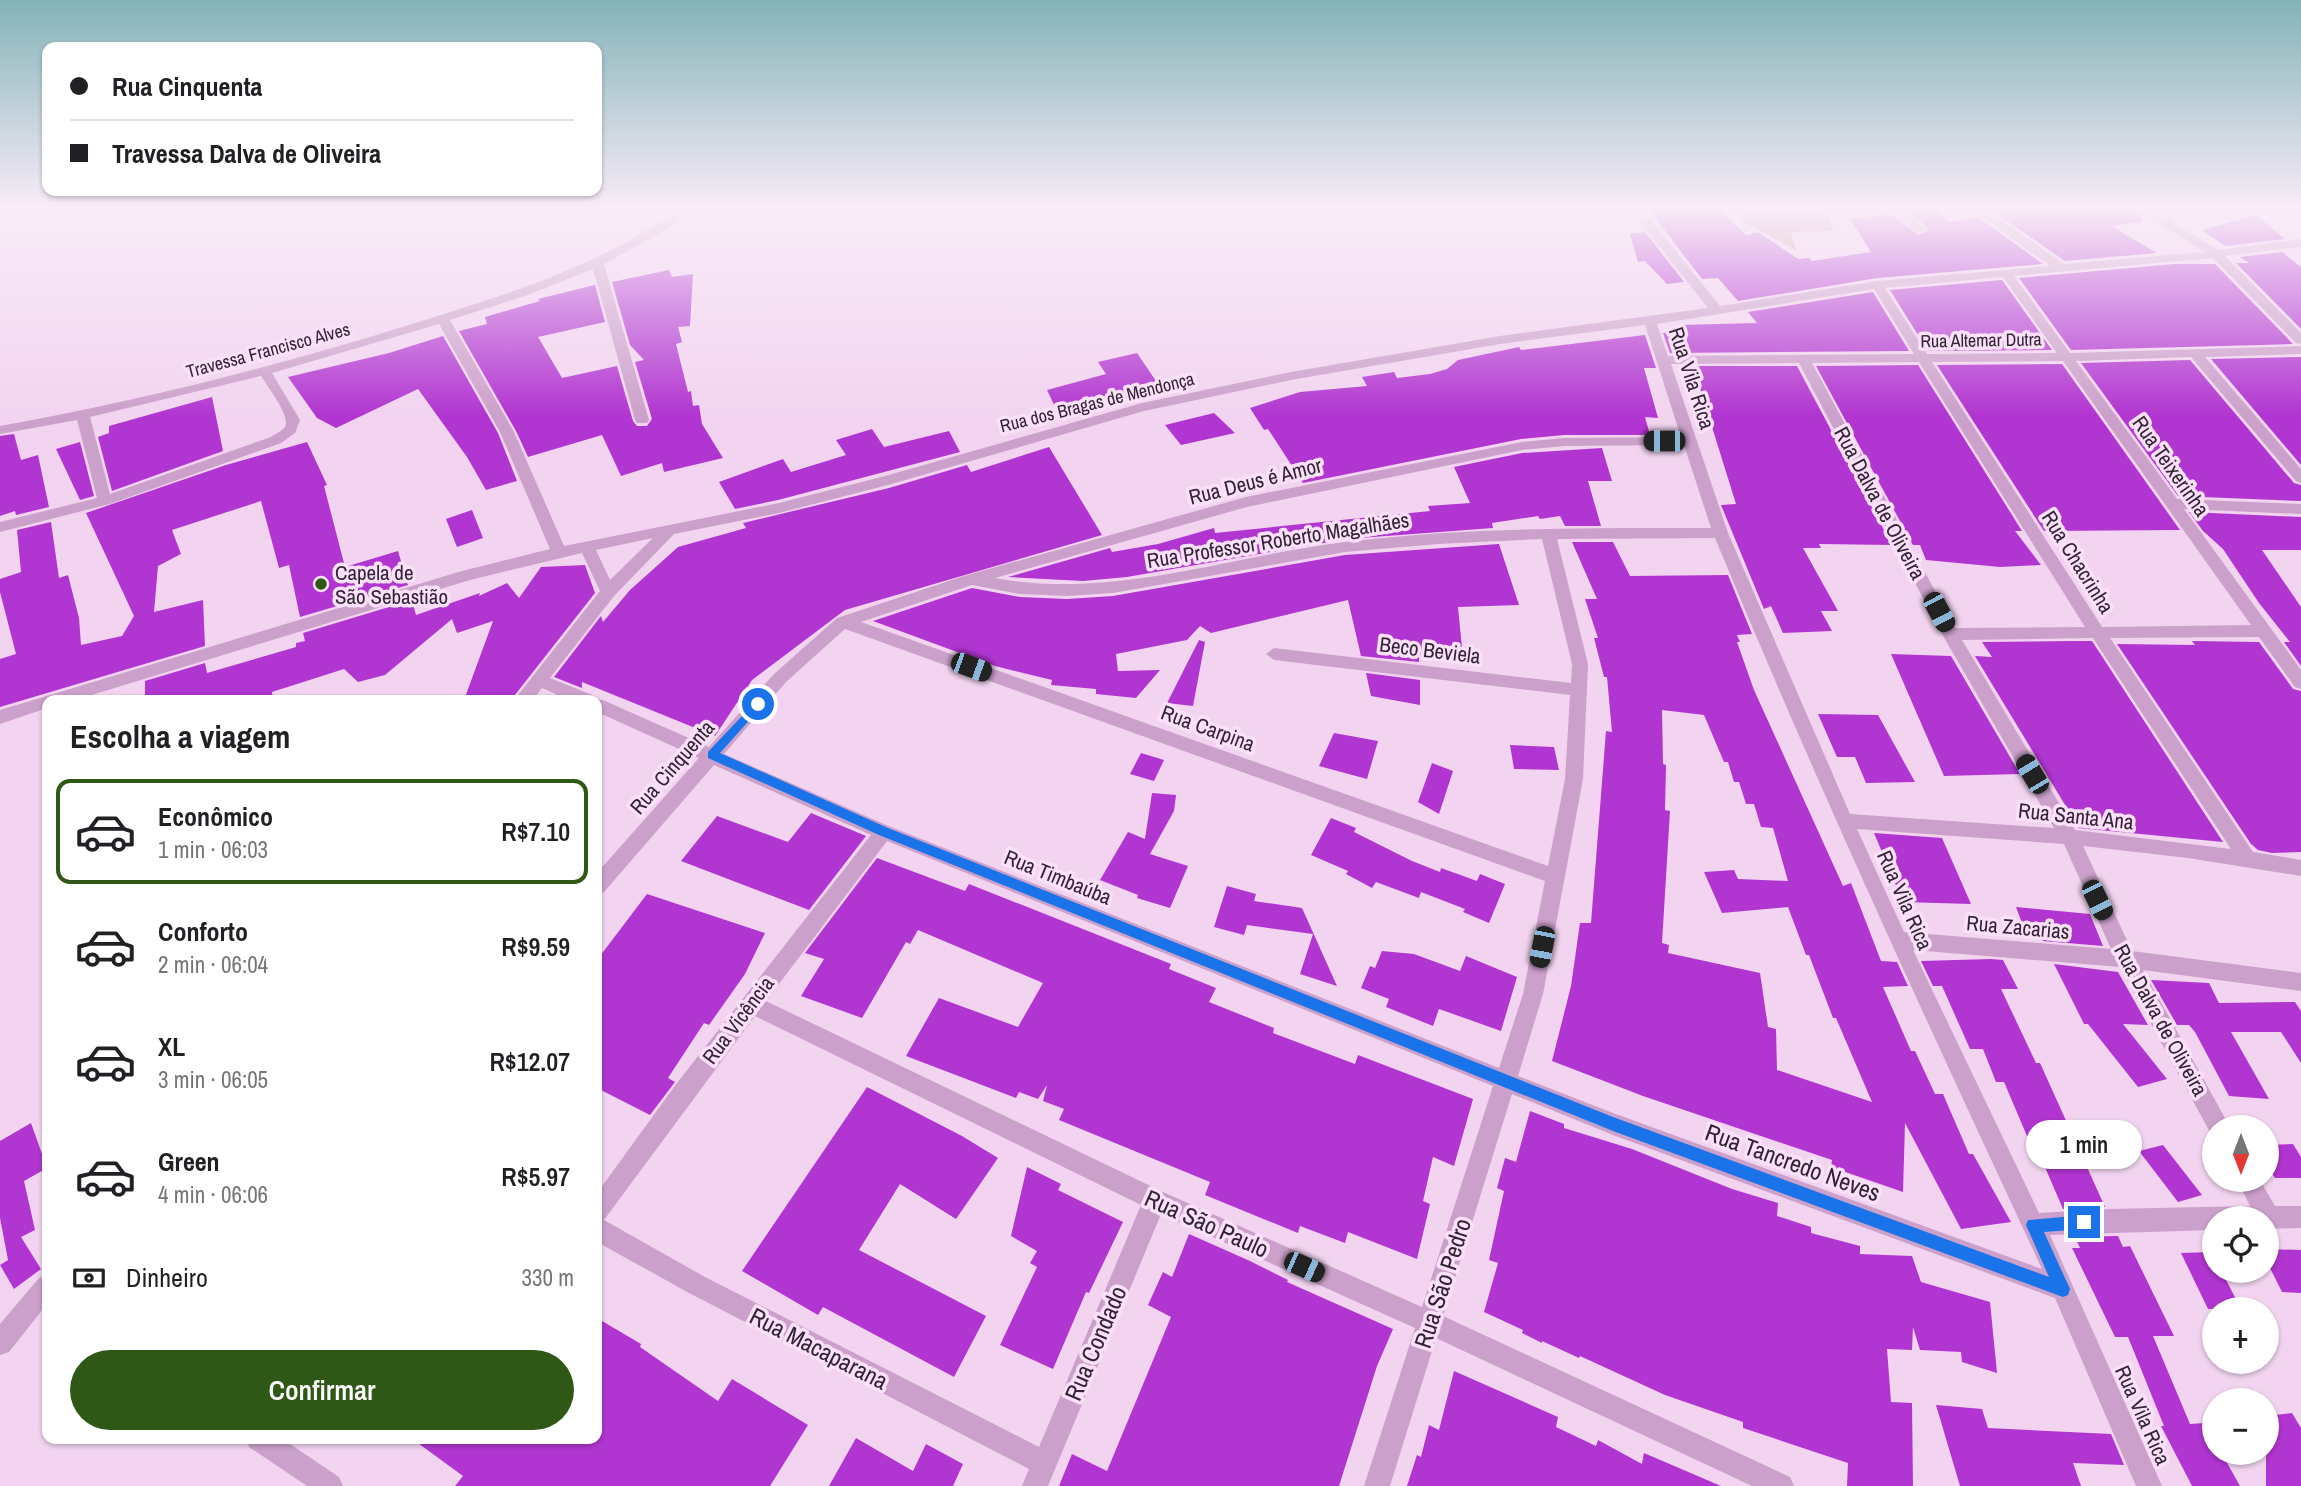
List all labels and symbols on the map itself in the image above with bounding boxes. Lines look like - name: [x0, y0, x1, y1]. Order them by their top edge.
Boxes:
- street label: Travessa Francisco Alves: [183, 316, 353, 384]
- street label: Rua Vila Rica: [1662, 323, 1722, 433]
- street label: Rua Altemar Dutra: [1920, 326, 2042, 354]
- street label: Rua dos Bragas de Mendonça: [997, 366, 1197, 438]
- street label: Rua Teixerinha: [2126, 410, 2217, 522]
- street label: Rua Dalva de Oliveira: [1827, 421, 1933, 585]
- car: [1644, 431, 1686, 452]
- street label: Rua Deus é Amor: [1186, 450, 1325, 512]
- street label: Rua Professor Roberto Magalhães: [1145, 505, 1411, 575]
- street label: Rua Chacrinha: [2035, 505, 2121, 619]
- place label: Capela de São Sebastião: [335, 558, 448, 611]
- marker: Capela de São Sebastião: [313, 576, 329, 592]
- car: [1920, 589, 1959, 635]
- street label: Beco Beviela: [1378, 629, 1483, 671]
- car: [948, 650, 995, 684]
- route start: [742, 688, 774, 720]
- street label: Rua Carpina: [1157, 698, 1259, 758]
- street label: Rua Cinquenta: [623, 713, 721, 820]
- car: [2013, 751, 2052, 797]
- street label: Rua Santa Ana: [2017, 796, 2136, 837]
- street label: Rua Timbaúba: [1000, 842, 1116, 912]
- street label: Rua Vila Rica: [1870, 846, 1940, 955]
- car: [2079, 877, 2116, 923]
- street label: Rua Zacarias: [1965, 908, 2071, 946]
- car: [1528, 924, 1557, 970]
- street label: Rua Dalva de Oliveira: [2107, 939, 2215, 1101]
- street label: Rua Vicência: [695, 970, 781, 1070]
- north arrow: [2202, 1115, 2278, 1192]
- street label: Rua Tancredo Neves: [1701, 1116, 1885, 1208]
- callout: 1 min: [2026, 1120, 2142, 1170]
- street label: Rua São Paulo: [1140, 1181, 1274, 1265]
- route end: [2068, 1206, 2100, 1238]
- street label: Rua São Pedro: [1406, 1214, 1478, 1352]
- car: [1281, 1249, 1328, 1285]
- street label: Rua Condado: [1057, 1281, 1133, 1405]
- street label: Rua Macaparana: [744, 1299, 894, 1397]
- street label: Rua Vila Rica: [2108, 1361, 2178, 1470]

